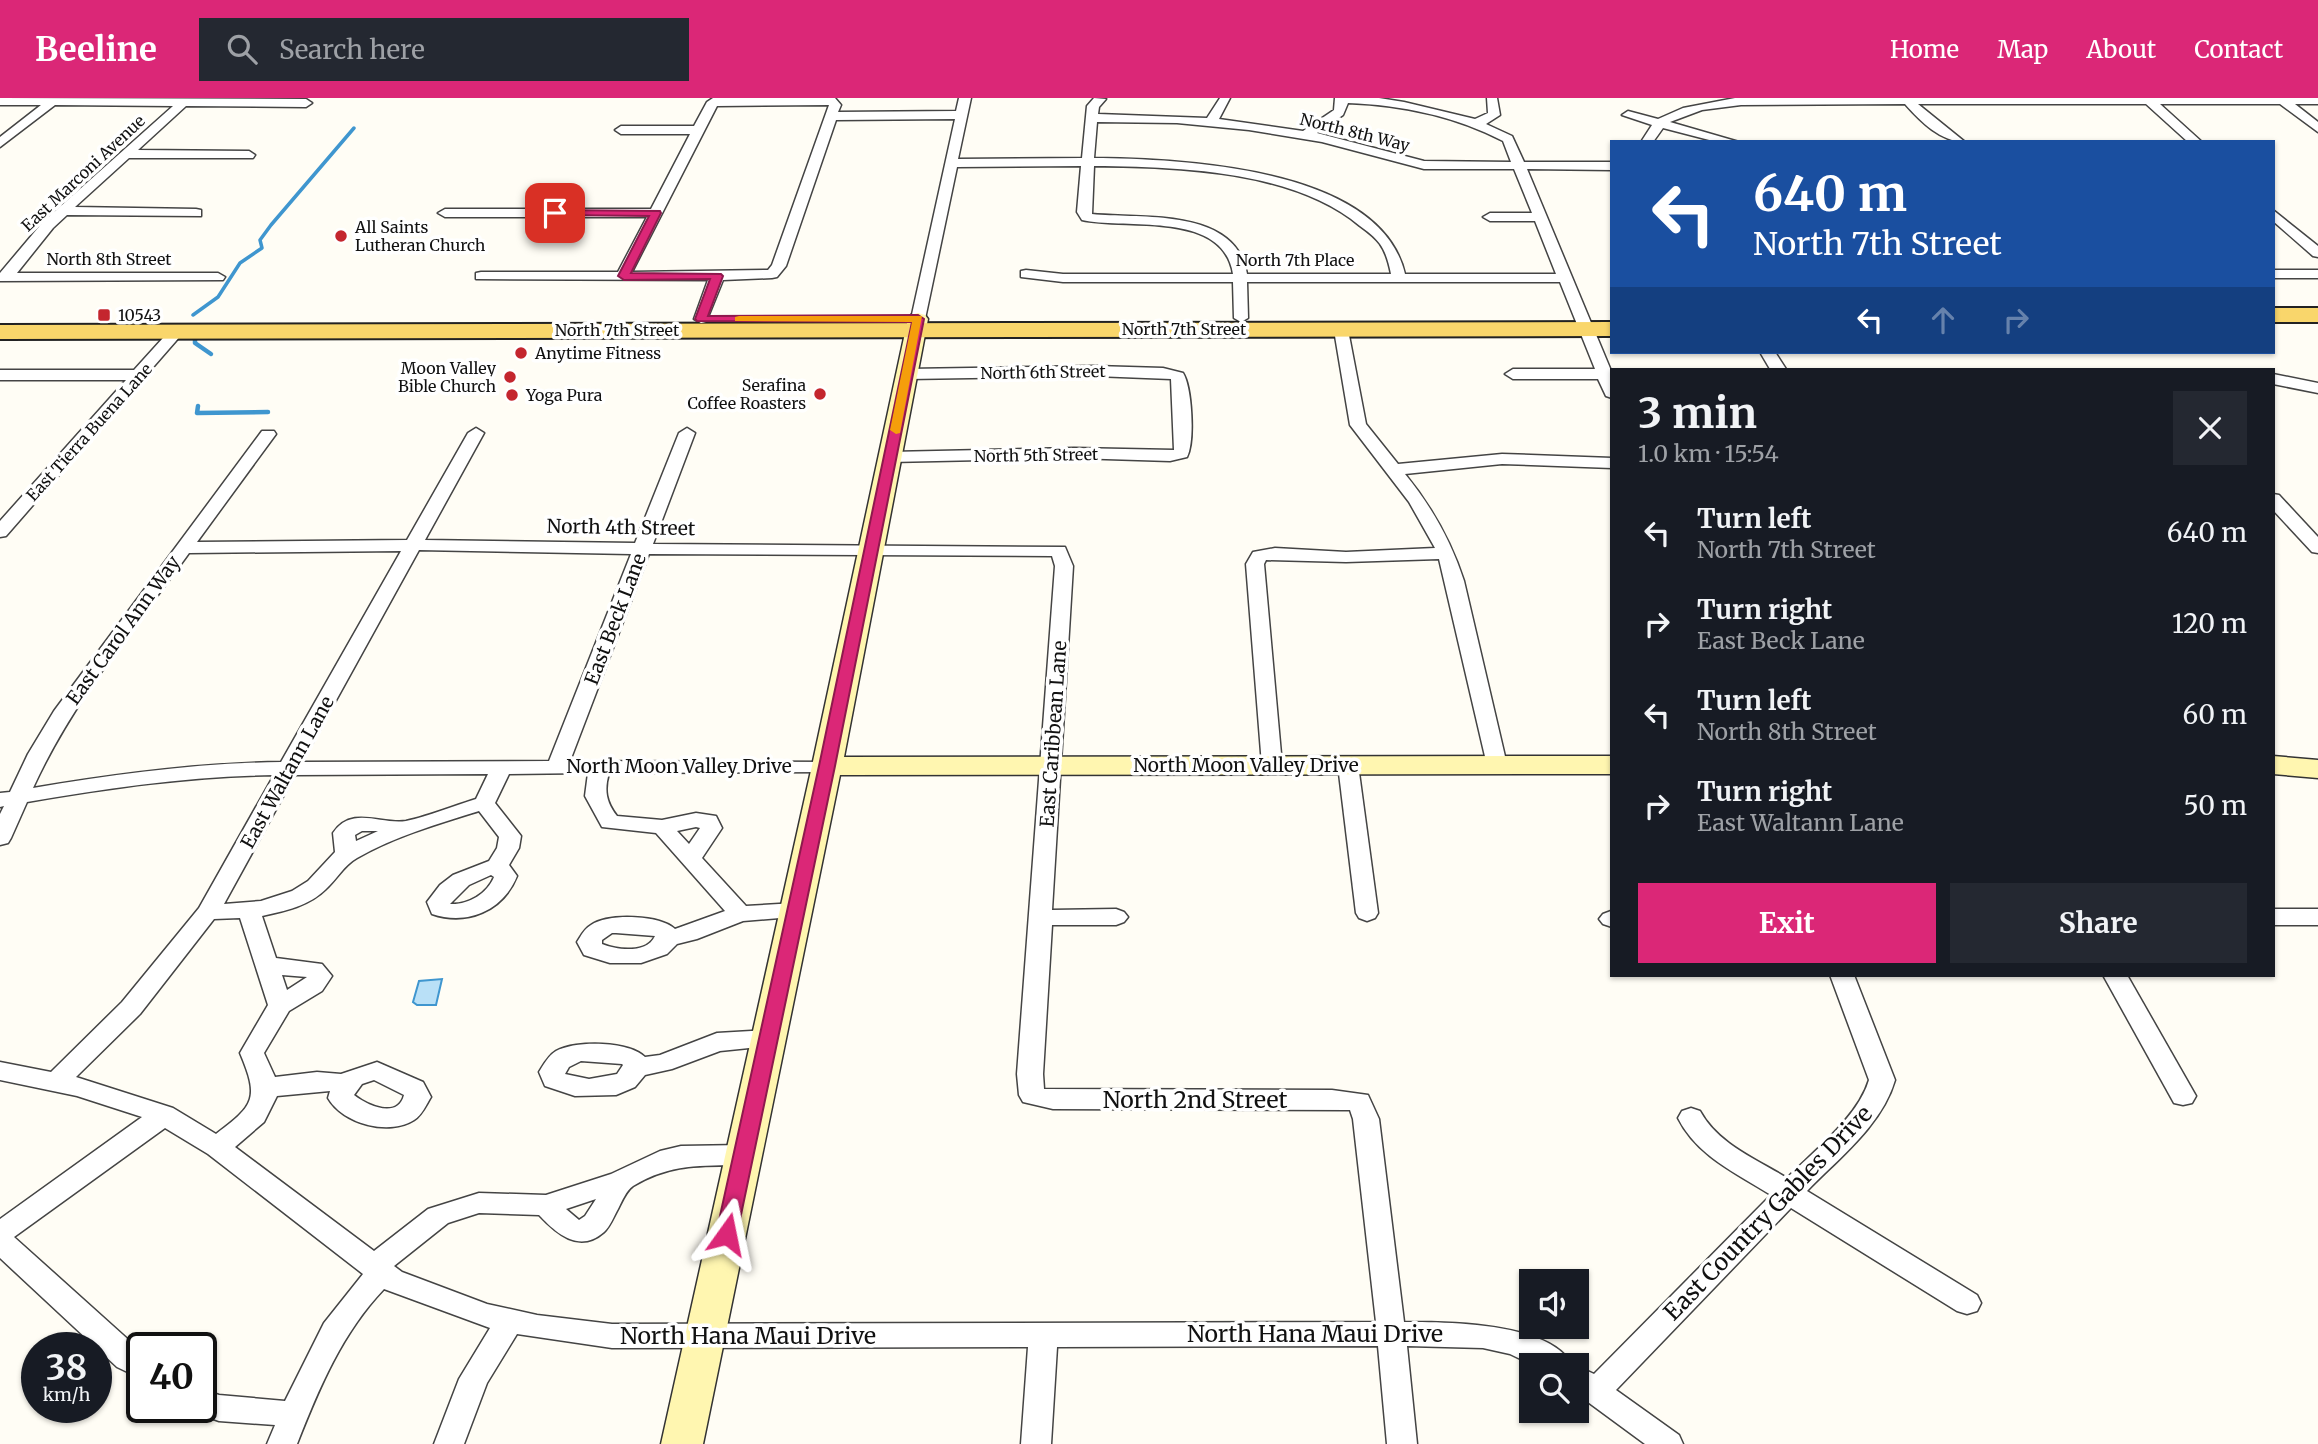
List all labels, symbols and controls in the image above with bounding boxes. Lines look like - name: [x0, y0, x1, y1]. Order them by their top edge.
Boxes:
- search box: [199, 18, 689, 81]
- text: Beeline: [35, 29, 157, 70]
- icon: search: [223, 30, 261, 68]
- text: Search here: [279, 33, 425, 66]
- text: Home: [1890, 34, 1959, 65]
- text: Map: [1997, 34, 2048, 65]
- text: About: [2086, 34, 2156, 65]
- text: Contact: [2194, 34, 2283, 65]
- street label: North 8th Way: [1298, 109, 1413, 155]
- street label: East Marconi Avenue: [17, 111, 149, 235]
- text: 640 m: [1753, 163, 1907, 224]
- icon: left: [1638, 168, 1729, 259]
- pin: [525, 183, 585, 243]
- icon: arrive: [536, 194, 574, 232]
- place label: All Saints Lutheran Church: [354, 217, 486, 255]
- text: North 7th Street: [1753, 224, 2002, 264]
- marker: All Saints Lutheran Church: [333, 228, 349, 244]
- street label: North 8th Street: [46, 249, 172, 269]
- street label: North 7th Place: [1236, 250, 1354, 270]
- icon: left: [1851, 301, 1889, 339]
- icon: ahead: [1924, 301, 1962, 339]
- icon: right: [1997, 301, 2035, 339]
- place label: 10543: [118, 305, 161, 325]
- marker: 10543: [96, 307, 112, 323]
- street label: North 7th Street: [1122, 319, 1247, 339]
- street label: North 7th Street: [555, 320, 680, 340]
- place label: Anytime Fitness: [534, 343, 661, 363]
- marker: Anytime Fitness: [513, 345, 529, 361]
- place label: Moon Valley Bible Church: [398, 358, 497, 396]
- street label: East Tierra Buena Lane: [22, 359, 156, 505]
- street label: North 6th Street: [980, 361, 1106, 383]
- marker: Moon Valley Bible Church: [502, 369, 518, 385]
- place label: Serafina Coffee Roasters: [687, 375, 806, 413]
- place label: Yoga Pura: [525, 385, 603, 405]
- marker: Serafina Coffee Roasters: [812, 386, 828, 402]
- marker: Yoga Pura: [504, 387, 520, 403]
- text: 3 min: [1638, 387, 1757, 439]
- button: close: [2173, 391, 2247, 465]
- text: 1.0 km · 15:54: [1638, 439, 1779, 468]
- street label: North 5th Street: [974, 444, 1099, 466]
- text: Turn left: [1697, 502, 1811, 535]
- street label: North 4th Street: [547, 514, 696, 540]
- icon: left: [1638, 514, 1676, 552]
- text: 640 m: [2167, 516, 2247, 549]
- text: North 7th Street: [1697, 535, 1876, 564]
- street label: East Beck Lane: [579, 550, 651, 688]
- street label: East Carol Ann Way: [61, 551, 185, 709]
- text: Turn right: [1697, 593, 1832, 626]
- icon: right: [1638, 605, 1676, 643]
- text: 120 m: [2172, 607, 2247, 640]
- text: East Beck Lane: [1697, 626, 1865, 655]
- street label: East Caribbean Lane: [1035, 640, 1071, 828]
- text: Turn left: [1697, 684, 1811, 717]
- street label: East Waltann Lane: [235, 691, 339, 853]
- icon: left: [1638, 696, 1676, 734]
- text: 60 m: [2183, 698, 2247, 731]
- text: North 8th Street: [1697, 717, 1877, 746]
- street label: North Moon Valley Drive: [1133, 753, 1359, 777]
- street label: North Moon Valley Drive: [566, 754, 792, 778]
- text: Turn right: [1697, 775, 1832, 808]
- icon: right: [1638, 787, 1676, 825]
- text: 50 m: [2183, 789, 2247, 822]
- text: East Waltann Lane: [1697, 808, 1904, 837]
- button: Exit: [1638, 883, 1936, 963]
- button: Share: [1950, 883, 2247, 963]
- street label: North 2nd Street: [1103, 1085, 1287, 1114]
- street label: East Country Gables Drive: [1657, 1099, 1878, 1326]
- position arrow: [690, 1197, 764, 1271]
- map controls: [1519, 1269, 1589, 1423]
- button: sound: [1519, 1269, 1589, 1339]
- street label: North Hana Maui Drive: [1187, 1319, 1443, 1348]
- street label: North Hana Maui Drive: [620, 1321, 876, 1350]
- speed limit sign: 40: [126, 1332, 217, 1423]
- text: 38: [46, 1346, 87, 1390]
- button: search: [1519, 1353, 1589, 1423]
- text: km/h: [43, 1383, 90, 1406]

